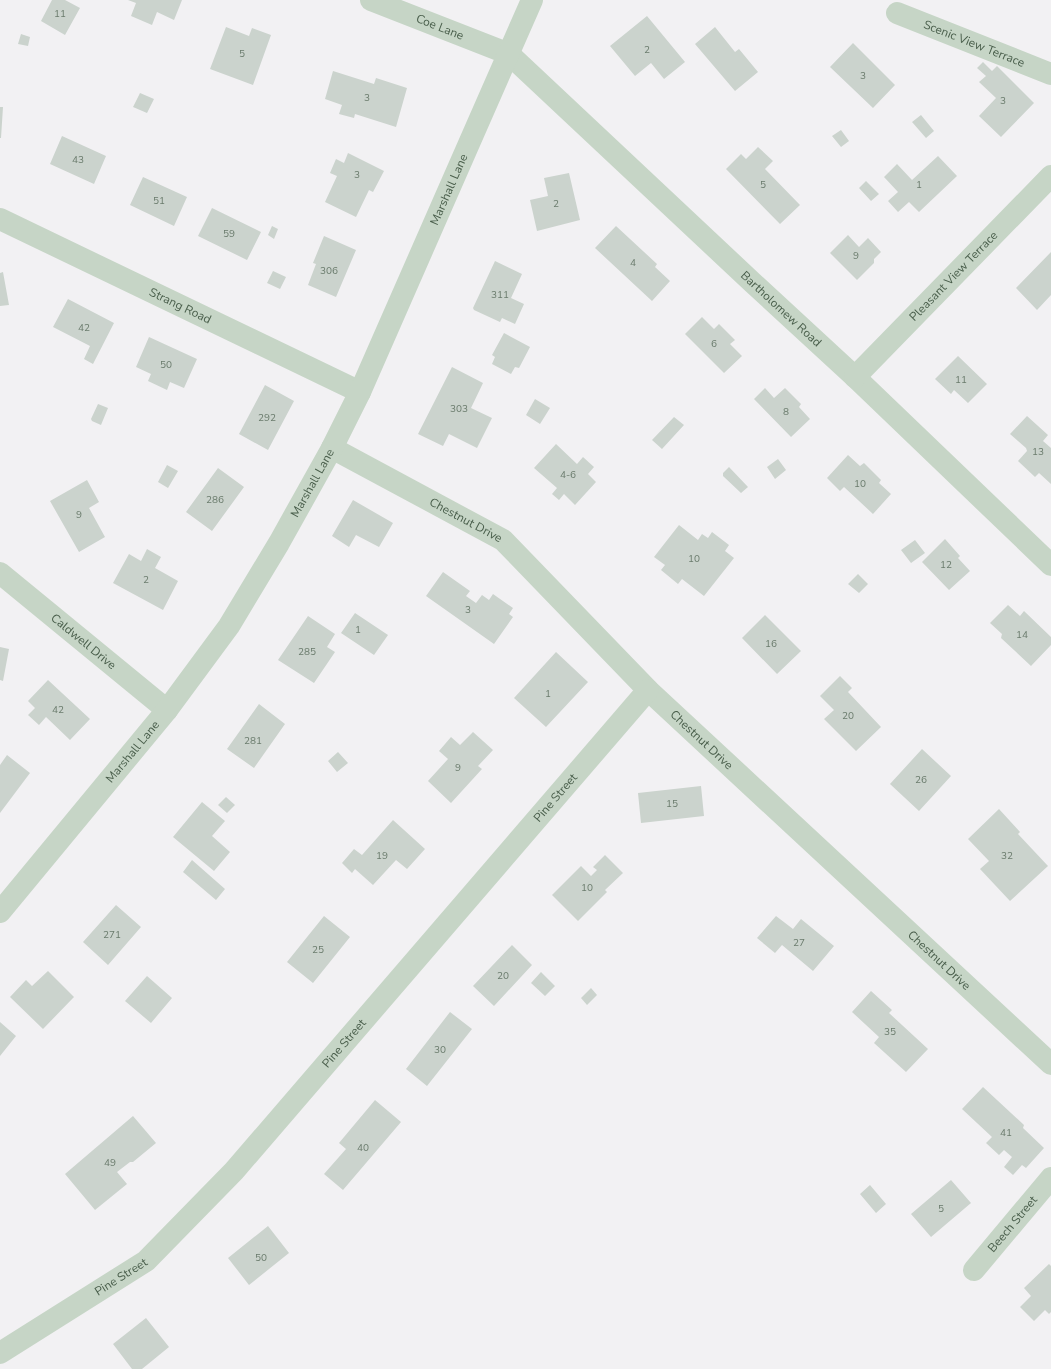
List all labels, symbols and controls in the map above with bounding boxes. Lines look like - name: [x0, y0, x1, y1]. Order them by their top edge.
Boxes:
- house number: 11: [54, 7, 66, 21]
- street label: Coe Lane: [414, 10, 466, 44]
- street label: Scenic View Terrace: [921, 16, 1027, 71]
- house number: 2: [644, 43, 650, 57]
- house number: 5: [239, 47, 245, 61]
- house number: 3: [860, 69, 866, 83]
- house number: 3: [364, 91, 370, 105]
- house number: 3: [1000, 94, 1006, 108]
- street label: Marshall Lane: [426, 151, 472, 228]
- house number: 43: [72, 153, 84, 167]
- house number: 3: [354, 168, 360, 182]
- house number: 5: [760, 178, 766, 192]
- house number: 1: [916, 178, 922, 192]
- house number: 51: [153, 194, 165, 208]
- house number: 2: [553, 197, 559, 211]
- house number: 59: [223, 227, 235, 241]
- street label: Pleasant View Terrace: [906, 227, 1001, 325]
- house number: 9: [853, 249, 859, 263]
- house number: 4: [630, 256, 636, 270]
- house number: 306: [320, 264, 338, 278]
- street label: Bartholomew Road: [737, 267, 825, 350]
- street label: Strang Road: [147, 284, 214, 327]
- house number: 311: [491, 288, 509, 302]
- house number: 42: [78, 321, 90, 335]
- house number: 6: [711, 337, 717, 351]
- house number: 50: [160, 358, 172, 372]
- house number: 11: [955, 373, 967, 387]
- house number: 303: [450, 402, 468, 416]
- house number: 8: [783, 405, 789, 419]
- house number: 292: [258, 411, 276, 425]
- house number: 13: [1032, 445, 1044, 459]
- street label: Marshall Lane: [287, 446, 338, 520]
- house number: 4-6: [560, 468, 576, 482]
- house number: 10: [854, 477, 866, 491]
- house number: 286: [206, 493, 224, 507]
- street label: Chestnut Drive: [427, 494, 505, 546]
- house number: 9: [76, 508, 82, 522]
- house number: 10: [688, 552, 700, 566]
- house number: 12: [940, 558, 952, 572]
- house number: 2: [143, 573, 149, 587]
- house number: 3: [465, 603, 471, 617]
- street label: Caldwell Drive: [48, 610, 119, 673]
- house number: 1: [355, 623, 361, 637]
- house number: 14: [1016, 628, 1028, 642]
- house number: 16: [765, 637, 777, 651]
- house number: 285: [298, 645, 316, 659]
- house number: 1: [545, 687, 551, 701]
- house number: 42: [52, 703, 64, 717]
- street label: Chestnut Drive: [667, 707, 737, 773]
- house number: 20: [842, 709, 854, 723]
- street label: Marshall Lane: [102, 717, 163, 786]
- house number: 281: [244, 734, 262, 748]
- house number: 9: [455, 761, 461, 775]
- street label: Pine Street: [530, 769, 581, 825]
- house number: 26: [915, 773, 927, 787]
- house number: 15: [666, 797, 678, 811]
- house number: 19: [376, 849, 388, 863]
- house number: 32: [1001, 849, 1013, 863]
- house number: 10: [581, 881, 593, 895]
- street label: Chestnut Drive: [904, 927, 974, 993]
- house number: 271: [103, 928, 121, 942]
- house number: 27: [793, 936, 805, 950]
- house number: 25: [312, 943, 324, 957]
- house number: 20: [497, 969, 509, 983]
- street label: Pine Street: [318, 1015, 370, 1071]
- house number: 35: [884, 1025, 896, 1039]
- house number: 30: [434, 1043, 446, 1057]
- house number: 41: [1000, 1126, 1012, 1140]
- house number: 40: [357, 1141, 369, 1155]
- house number: 49: [104, 1156, 116, 1170]
- street label: Beech Street: [984, 1192, 1041, 1256]
- house number: 5: [938, 1202, 944, 1216]
- house number: 50: [255, 1251, 267, 1265]
- street label: Pine Street: [92, 1254, 151, 1299]

